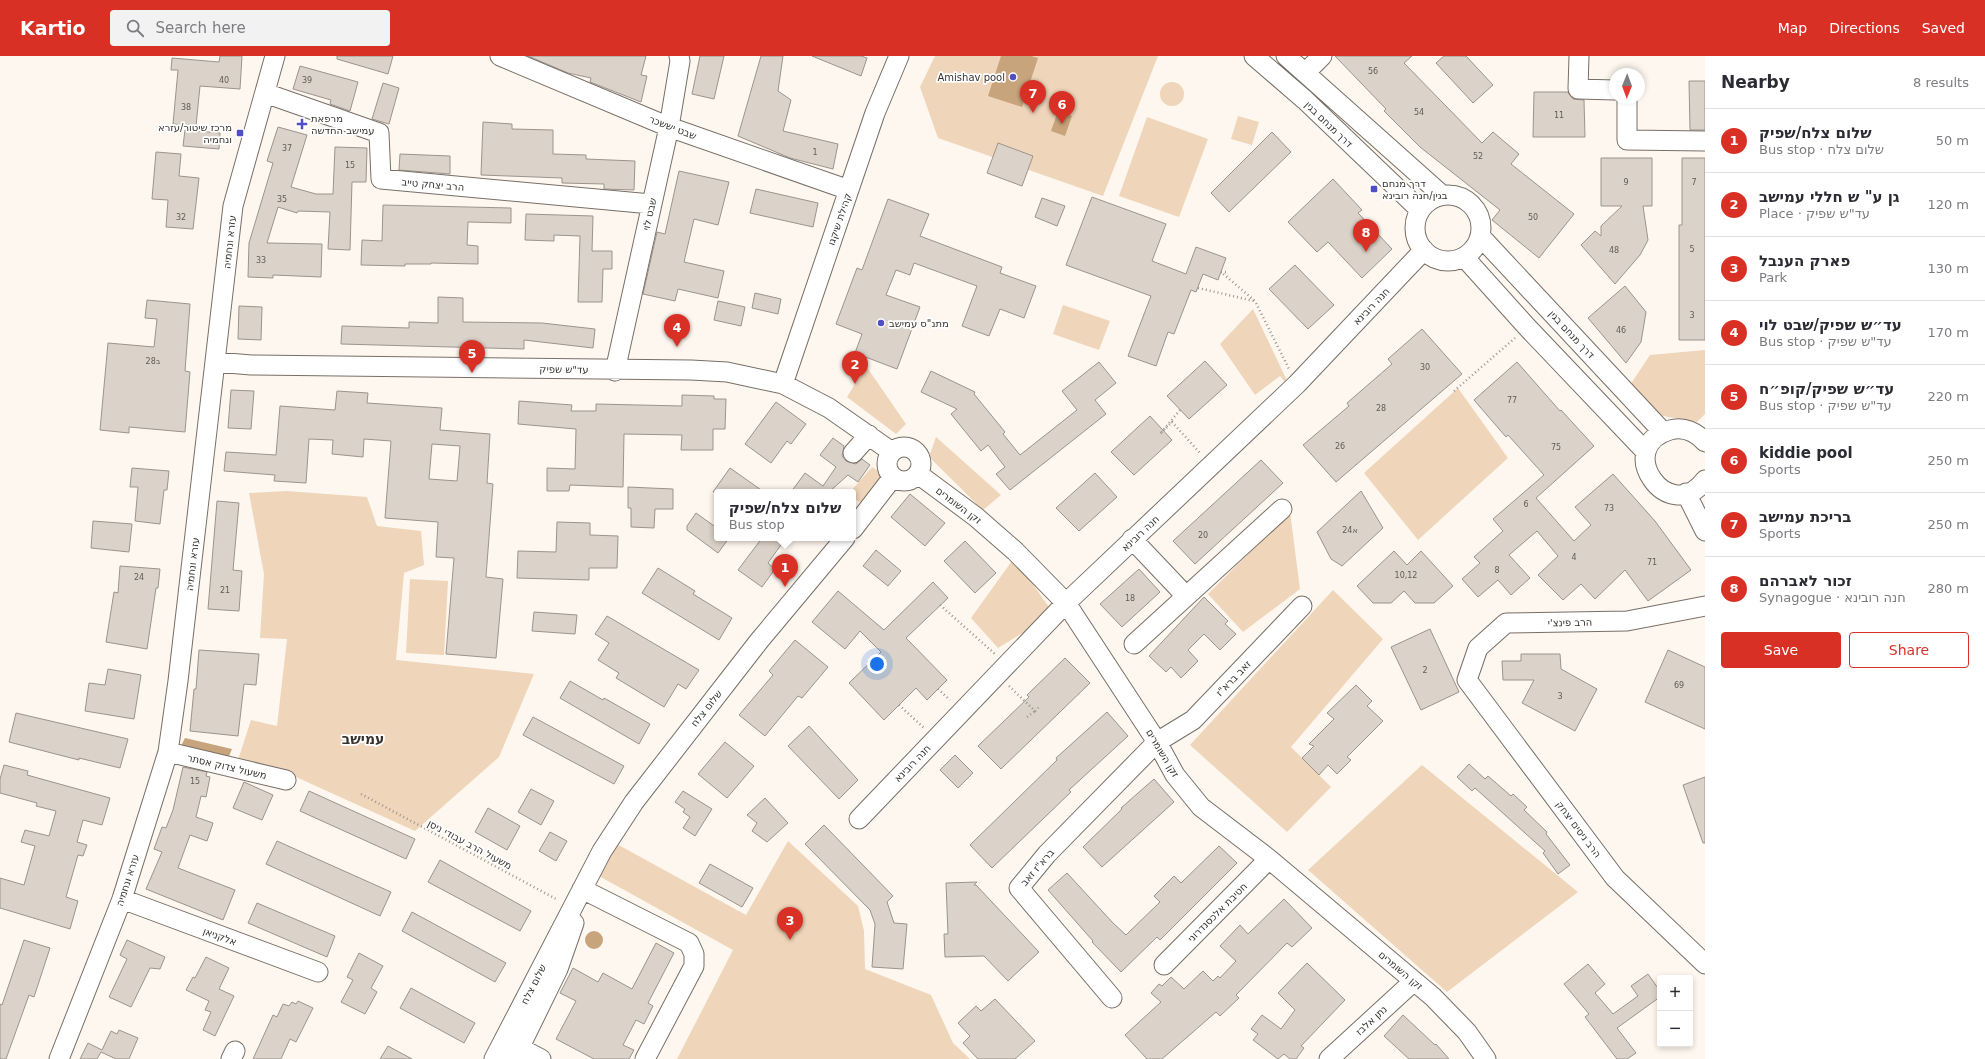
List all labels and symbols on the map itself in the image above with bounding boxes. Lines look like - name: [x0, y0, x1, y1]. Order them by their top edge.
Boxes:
- house number: 56: [1368, 67, 1378, 76]
- north arrow: [1609, 68, 1645, 104]
- place label: Amishav pool: [938, 72, 1005, 83]
- marker: Amishav pool: [1008, 72, 1018, 82]
- house number: 40: [219, 76, 229, 85]
- house number: 39: [302, 76, 312, 85]
- pin: 7: [1020, 80, 1046, 113]
- pin: 6: [1049, 91, 1075, 124]
- street label: דרך מנחם בגין: [1303, 99, 1355, 150]
- house number: 38: [181, 103, 191, 112]
- house number: 54: [1414, 108, 1424, 117]
- house number: 11: [1554, 111, 1564, 120]
- place label: מרפאת עמישב החדשה: [311, 113, 374, 136]
- street label: שבט יששכר: [648, 113, 698, 142]
- marker: מרפאת עמישב החדשה: [296, 118, 308, 130]
- place label: מרכז שיטור/עזרא ונחמיה: [158, 122, 232, 145]
- marker: מרכז שיטור/עזרא ונחמיה: [235, 128, 245, 138]
- house number: 37: [282, 144, 292, 153]
- house number: 1: [812, 148, 818, 157]
- house number: 52: [1473, 152, 1483, 161]
- house number: 15: [345, 161, 355, 170]
- street label: הרב יצחק טייב: [401, 176, 465, 193]
- place label: דרך מנחם בגין/חנה רובינא: [1382, 178, 1448, 201]
- house number: 9: [1623, 178, 1629, 187]
- house number: 7: [1691, 178, 1697, 187]
- marker: דרך מנחם בגין/חנה רובינא: [1369, 184, 1379, 194]
- street label: קהילת שיקגו: [825, 192, 854, 247]
- house number: 35: [277, 195, 287, 204]
- street label: שבט לוי: [640, 197, 659, 232]
- house number: 32: [176, 213, 186, 222]
- house number: 50: [1528, 213, 1538, 222]
- street label: עזרא ונחמיה: [221, 215, 238, 270]
- pin: 8: [1353, 219, 1379, 252]
- house number: 5: [1689, 245, 1695, 254]
- house number: 48: [1609, 246, 1619, 255]
- house number: 33: [256, 256, 266, 265]
- street label: חנה רובינא: [1351, 286, 1392, 327]
- street label: דרך מנחם בגין: [1547, 308, 1597, 361]
- house number: 3: [1689, 311, 1695, 320]
- pin: 4: [664, 314, 690, 347]
- marker: מתנ"ס עמישב: [876, 318, 886, 328]
- place label: מתנ"ס עמישב: [889, 318, 949, 329]
- house number: 46: [1616, 326, 1626, 335]
- pin: 5: [459, 340, 485, 373]
- pin: 2: [842, 351, 868, 384]
- house number: 28ב: [146, 357, 161, 366]
- house number: 30: [1420, 363, 1430, 372]
- street label: עד"ש שפיק: [539, 364, 589, 375]
- house number: 77: [1507, 396, 1517, 405]
- house number: 28: [1376, 404, 1386, 413]
- house number: 26: [1335, 442, 1345, 451]
- house number: 75: [1551, 443, 1561, 452]
- street label: זקן השומרים: [934, 485, 984, 526]
- house number: 6: [1523, 500, 1529, 509]
- house number: 73: [1604, 504, 1614, 513]
- street label: חנה רובינא: [1119, 513, 1161, 554]
- house number: 24א: [1342, 526, 1358, 535]
- house number: 20: [1198, 531, 1208, 540]
- street label: עזרא ונחמיה: [184, 537, 201, 592]
- house number: 4: [1571, 553, 1577, 562]
- pin: 1: [772, 554, 798, 587]
- house number: 71: [1647, 558, 1657, 567]
- house number: 8: [1494, 566, 1500, 575]
- house number: 10,12: [1395, 571, 1417, 580]
- house number: 24: [134, 573, 144, 582]
- house number: 21: [220, 586, 230, 595]
- house number: 18: [1125, 594, 1135, 603]
- street label: הרב פינצ'י: [1548, 617, 1592, 628]
- your location: [867, 654, 887, 674]
- street label: זאב ברא"ז: [1214, 658, 1253, 698]
- house number: 2: [1422, 666, 1428, 675]
- house number: 69: [1674, 681, 1684, 690]
- street label: שלום צלח: [689, 688, 724, 729]
- house number: 3: [1557, 692, 1563, 701]
- street label: זקן השומרים: [1144, 727, 1181, 780]
- district label: עמישב: [342, 731, 384, 747]
- street label: חנה רובינא: [892, 743, 933, 784]
- street label: משעול צדוק אסתר: [186, 752, 268, 781]
- house number: 15: [190, 777, 200, 786]
- street label: הרב ניסים יצחק: [1554, 799, 1603, 860]
- street label: משעול הרב עבודי ניסן: [426, 818, 514, 871]
- street label: ברא"ז זאב: [1018, 846, 1057, 888]
- street label: עזרא ונחמיה: [114, 853, 141, 908]
- street label: חטיבת אלכסנדרוני: [1186, 881, 1249, 944]
- pin: 3: [777, 907, 803, 940]
- street label: אלקניאן: [201, 925, 238, 948]
- street label: זקן השומרים: [1376, 949, 1425, 992]
- street label: שלום צלח: [519, 962, 548, 1006]
- street label: נתן אלבז: [1354, 1003, 1389, 1037]

